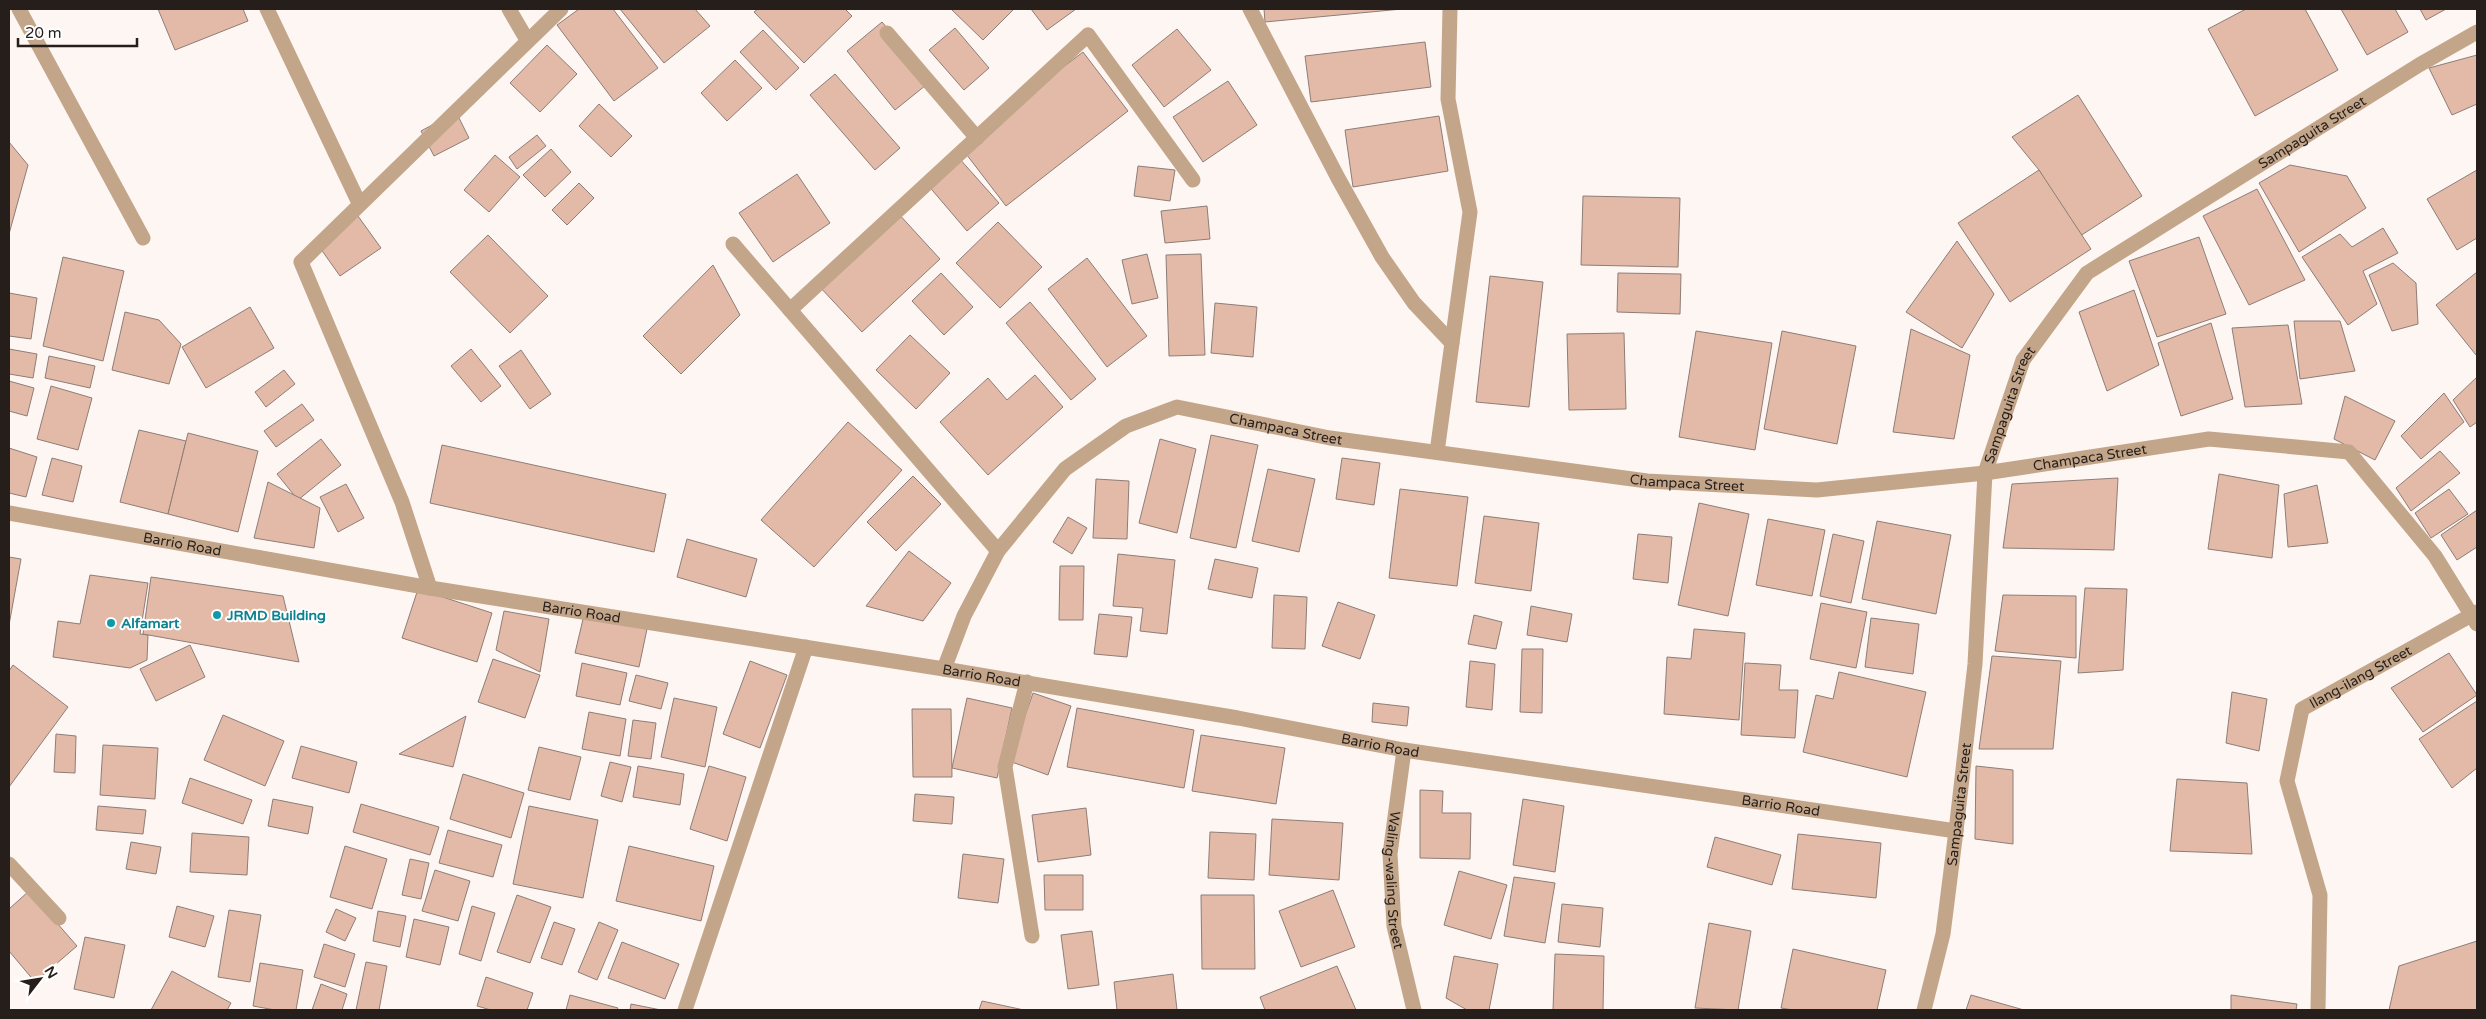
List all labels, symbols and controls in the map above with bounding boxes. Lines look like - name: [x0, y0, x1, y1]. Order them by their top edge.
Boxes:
- scale bar: [18, 15, 136, 47]
- text: 20 m: [25, 24, 62, 42]
- street label: Sampaguita Street: [2255, 92, 2369, 172]
- street label: Sampaguita Street: [1980, 342, 2039, 466]
- street label: Champaca Street: [1228, 409, 1344, 448]
- street label: Champaca Street: [2032, 440, 2148, 474]
- street label: Champaca Street: [1629, 470, 1745, 495]
- street label: Barrio Road: [142, 529, 223, 559]
- street label: Barrio Road: [541, 597, 622, 626]
- place label: JRMD Building: [226, 607, 326, 624]
- marker: JRMD Building: [211, 609, 223, 621]
- place label: Alfamart: [121, 615, 180, 632]
- marker: Alfamart: [105, 617, 117, 629]
- street label: Ilang-ilang Street: [2306, 641, 2415, 712]
- street label: Barrio Road: [941, 660, 1022, 690]
- street label: Barrio Road: [1340, 730, 1421, 761]
- street label: Sampaguita Street: [1943, 741, 1975, 867]
- street label: Barrio Road: [1740, 791, 1821, 819]
- street label: Waling-waling Street: [1381, 810, 1408, 951]
- north arrow: [15, 954, 65, 1004]
- text: N: [41, 963, 61, 982]

